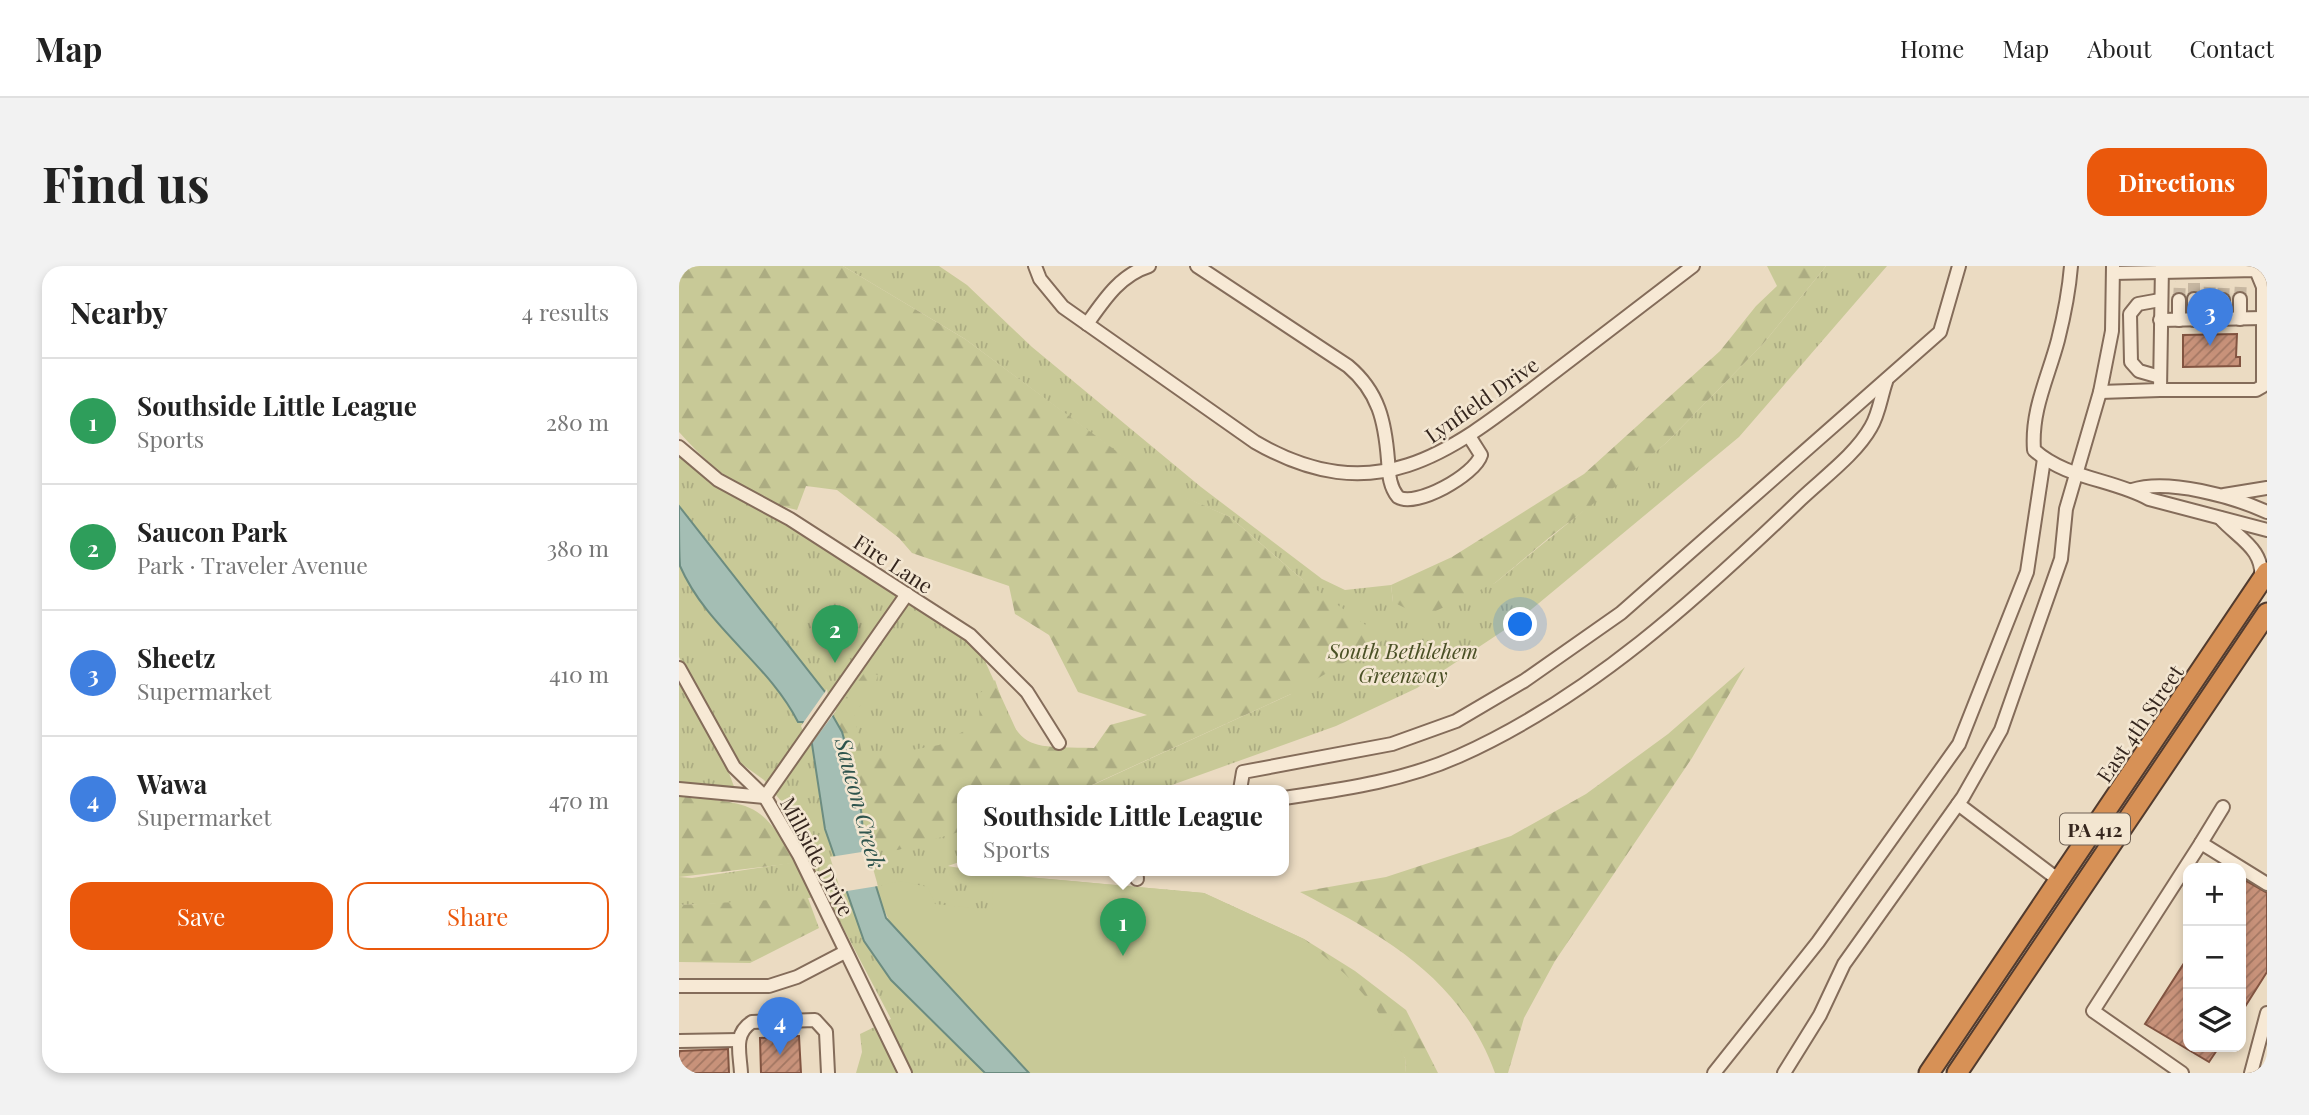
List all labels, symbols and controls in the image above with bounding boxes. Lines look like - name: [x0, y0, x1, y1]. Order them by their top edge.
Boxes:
- text: Map: [35, 26, 102, 70]
- text: Home: [1900, 32, 1964, 64]
- text: Map: [2002, 32, 2049, 64]
- text: About: [2087, 32, 2151, 64]
- text: Contact: [2189, 32, 2274, 64]
- button: Directions: [2087, 148, 2267, 216]
- text: Find us: [42, 150, 210, 215]
- pin: 3: [2187, 288, 2233, 346]
- text: Nearby: [70, 292, 168, 332]
- text: 4 results: [522, 296, 609, 327]
- street label: Lynfield Drive: [1419, 350, 1543, 448]
- text: Southside Little League: [137, 388, 417, 423]
- text: 1: [89, 406, 97, 437]
- text: 280 m: [546, 406, 609, 437]
- text: Sports: [137, 423, 204, 454]
- text: Saucon Park: [137, 514, 288, 549]
- street label: Fire Lane: [849, 527, 939, 599]
- text: 2: [87, 532, 99, 563]
- text: 380 m: [547, 532, 609, 563]
- text: Park · Traveler Avenue: [137, 549, 368, 580]
- pin: 2: [812, 605, 858, 663]
- your location: [1503, 607, 1537, 641]
- park label: South Bethlehem Greenway: [1327, 636, 1478, 688]
- text: Sheetz: [137, 640, 216, 675]
- text: 3: [87, 658, 99, 689]
- text: 410 m: [549, 658, 609, 689]
- street label: East 4th Street: [2089, 658, 2189, 787]
- text: Supermarket: [137, 675, 271, 706]
- water label: Saucon Creek: [828, 733, 893, 872]
- text: Wawa: [137, 766, 207, 801]
- text: 4: [87, 784, 99, 815]
- text: 470 m: [549, 784, 609, 815]
- popup: [957, 785, 1289, 876]
- street label: Millside Drive: [775, 791, 861, 921]
- text: Southside Little League: [983, 798, 1263, 833]
- text: Supermarket: [137, 801, 271, 832]
- road number: PA 412: [2060, 814, 2130, 844]
- text: Sports: [983, 833, 1050, 864]
- map controls: [2183, 863, 2246, 1052]
- button: +: [2183, 863, 2246, 926]
- button: Save: [70, 882, 333, 950]
- button: Share: [347, 882, 609, 950]
- pin: 1: [1100, 898, 1146, 956]
- button: −: [2183, 926, 2246, 989]
- button: layers: [2183, 989, 2246, 1052]
- pin: 4: [757, 997, 803, 1055]

